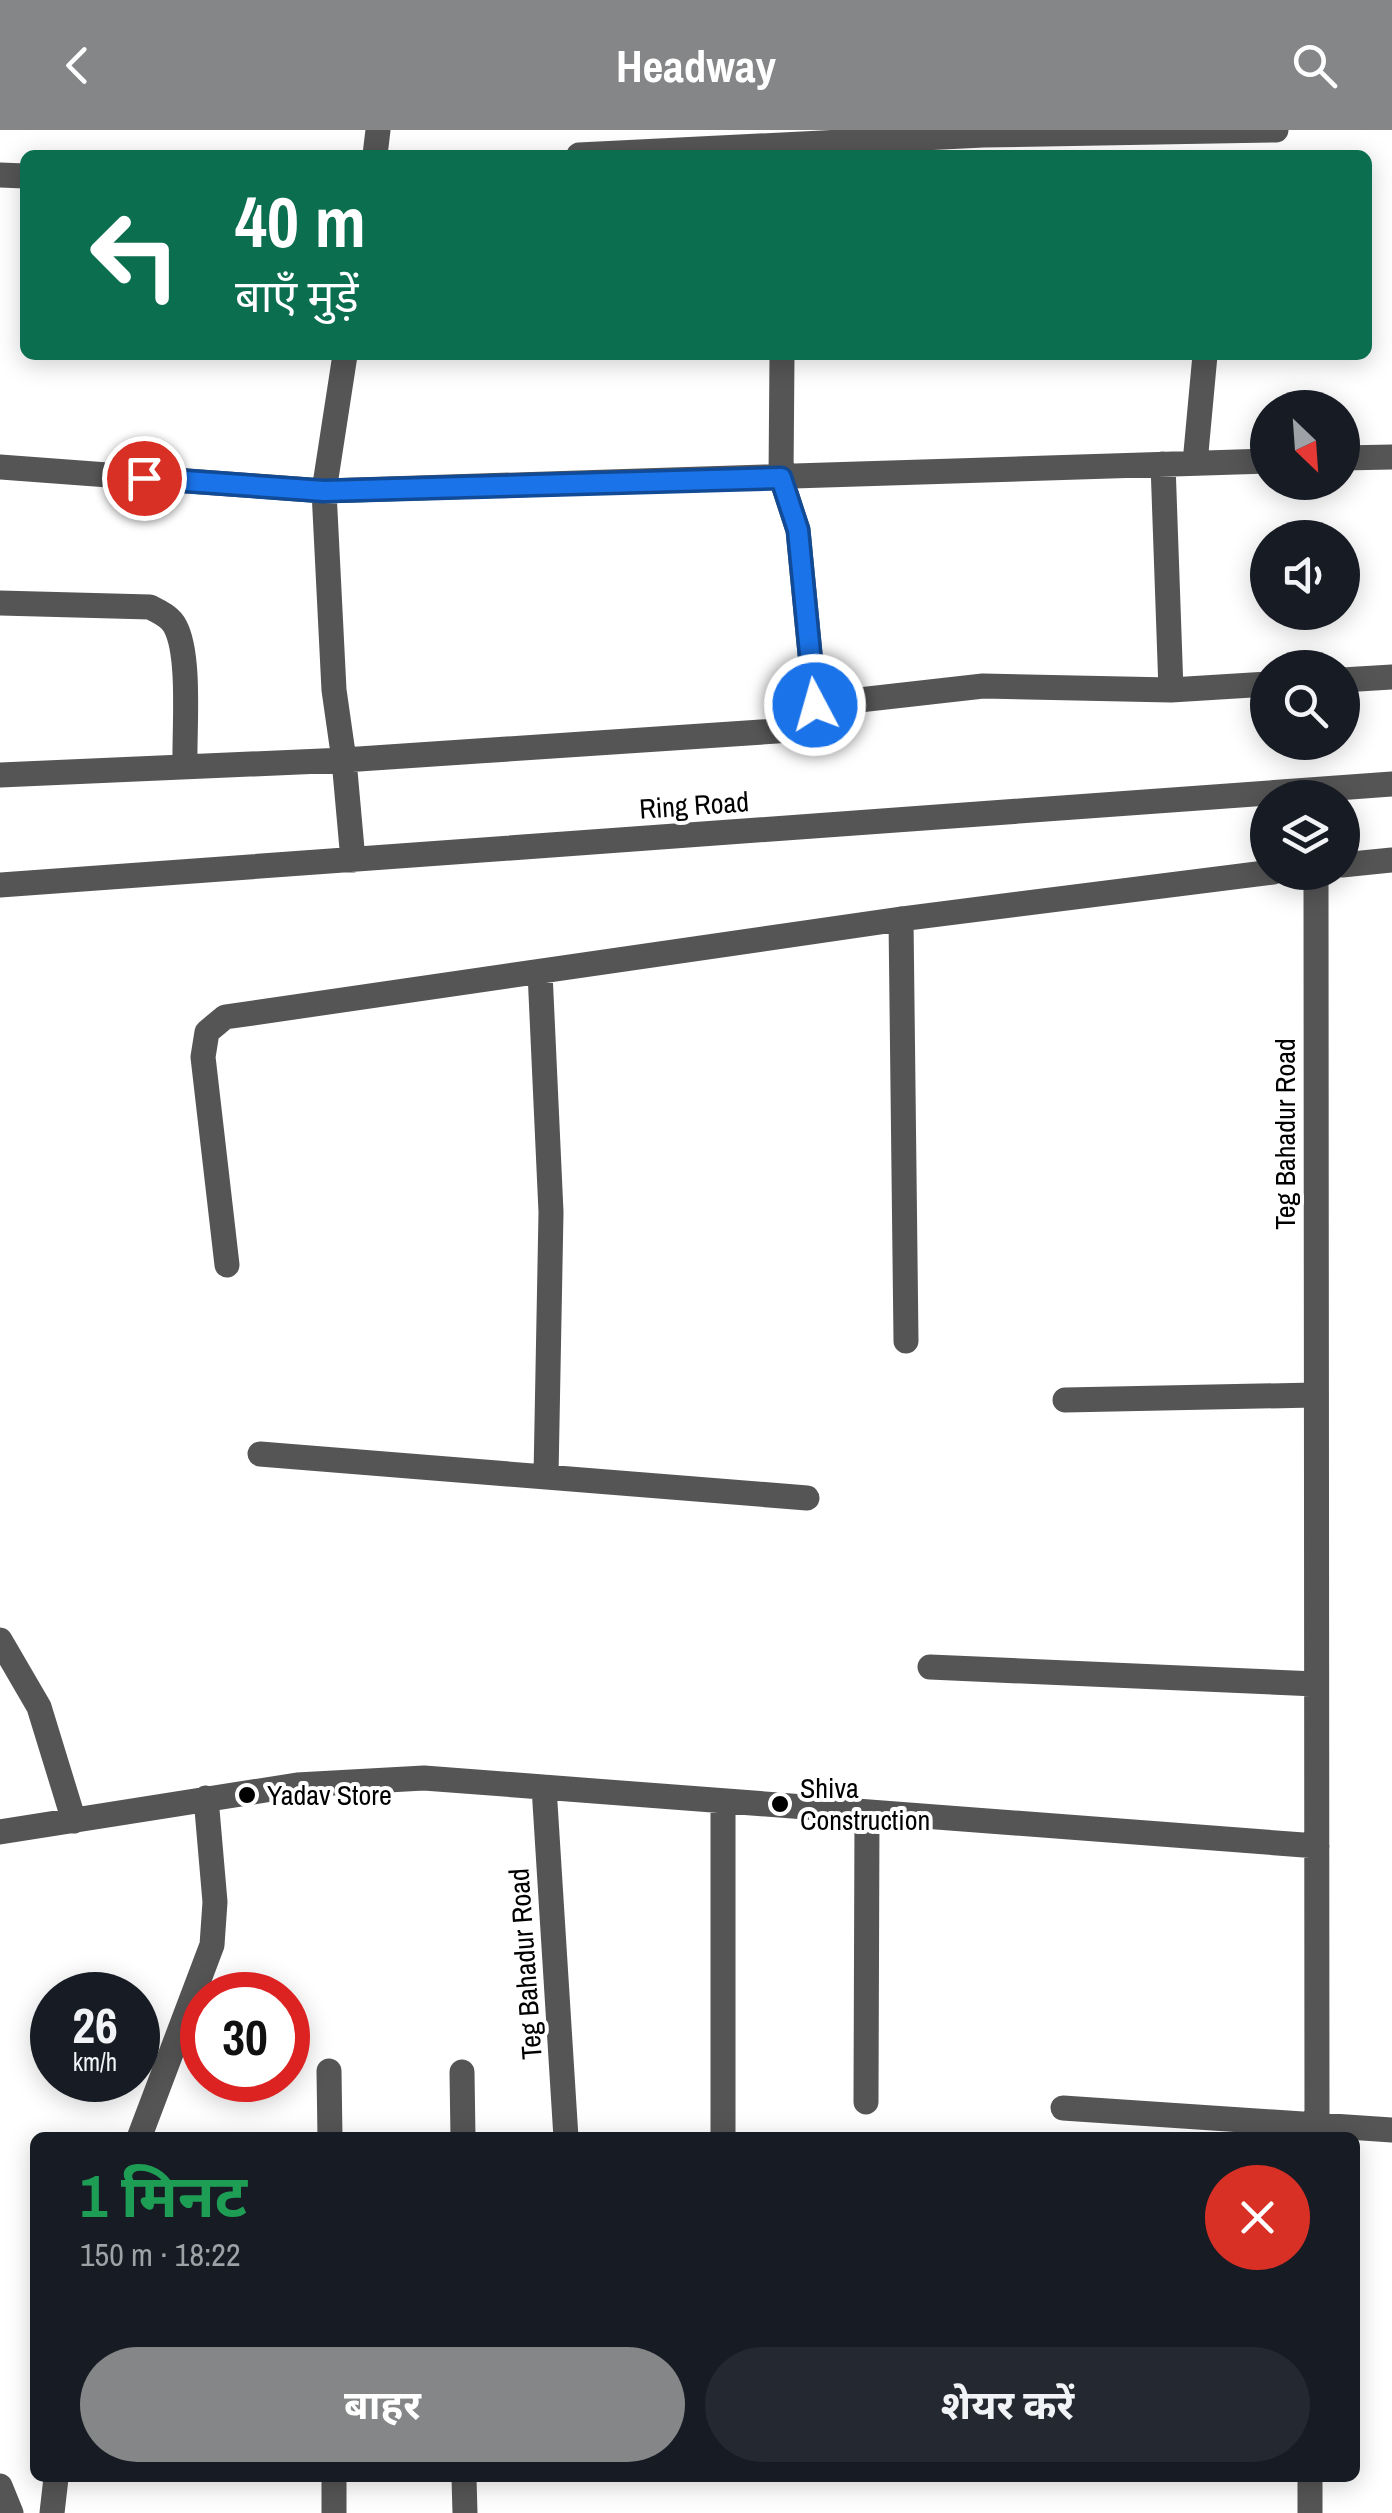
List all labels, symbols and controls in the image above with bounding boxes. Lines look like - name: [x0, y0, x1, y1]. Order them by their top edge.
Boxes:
- text: Headway: [616, 35, 776, 96]
- icon: back: [50, 38, 105, 93]
- icon: search: [1287, 38, 1342, 93]
- text: 40 m: [235, 175, 366, 269]
- icon: left: [70, 190, 200, 320]
- text: बाएँ मुड़ें: [235, 265, 358, 326]
- north arrow: [1250, 390, 1360, 500]
- map controls: [1250, 390, 1360, 890]
- pin: [102, 436, 187, 521]
- icon: arrive: [117, 451, 172, 506]
- button: sound: [1250, 520, 1360, 630]
- button: search: [1250, 650, 1360, 760]
- position arrow: [763, 653, 867, 757]
- button: layers: [1250, 780, 1360, 890]
- street label: Ring Road: [638, 782, 750, 828]
- street label: Teg Bahadur Road: [1266, 1038, 1304, 1230]
- place label: Shiva Construction: [800, 1769, 930, 1839]
- place label: Yadav Store: [267, 1776, 392, 1814]
- marker: Yadav Store: [236, 1784, 258, 1806]
- marker: Shiva Construction: [769, 1793, 791, 1815]
- street label: Teg Bahadur Road: [499, 1867, 551, 2061]
- speed limit sign: 30: [180, 1972, 310, 2102]
- text: 26: [72, 1991, 118, 2059]
- text: km/h: [73, 2045, 117, 2079]
- text: 1 मिनट: [80, 2155, 247, 2236]
- button: close: [1205, 2165, 1310, 2270]
- text: 150 m · 18:22: [80, 2233, 240, 2276]
- button: बाहर: [80, 2347, 685, 2462]
- button: शेयर करें: [705, 2347, 1310, 2462]

